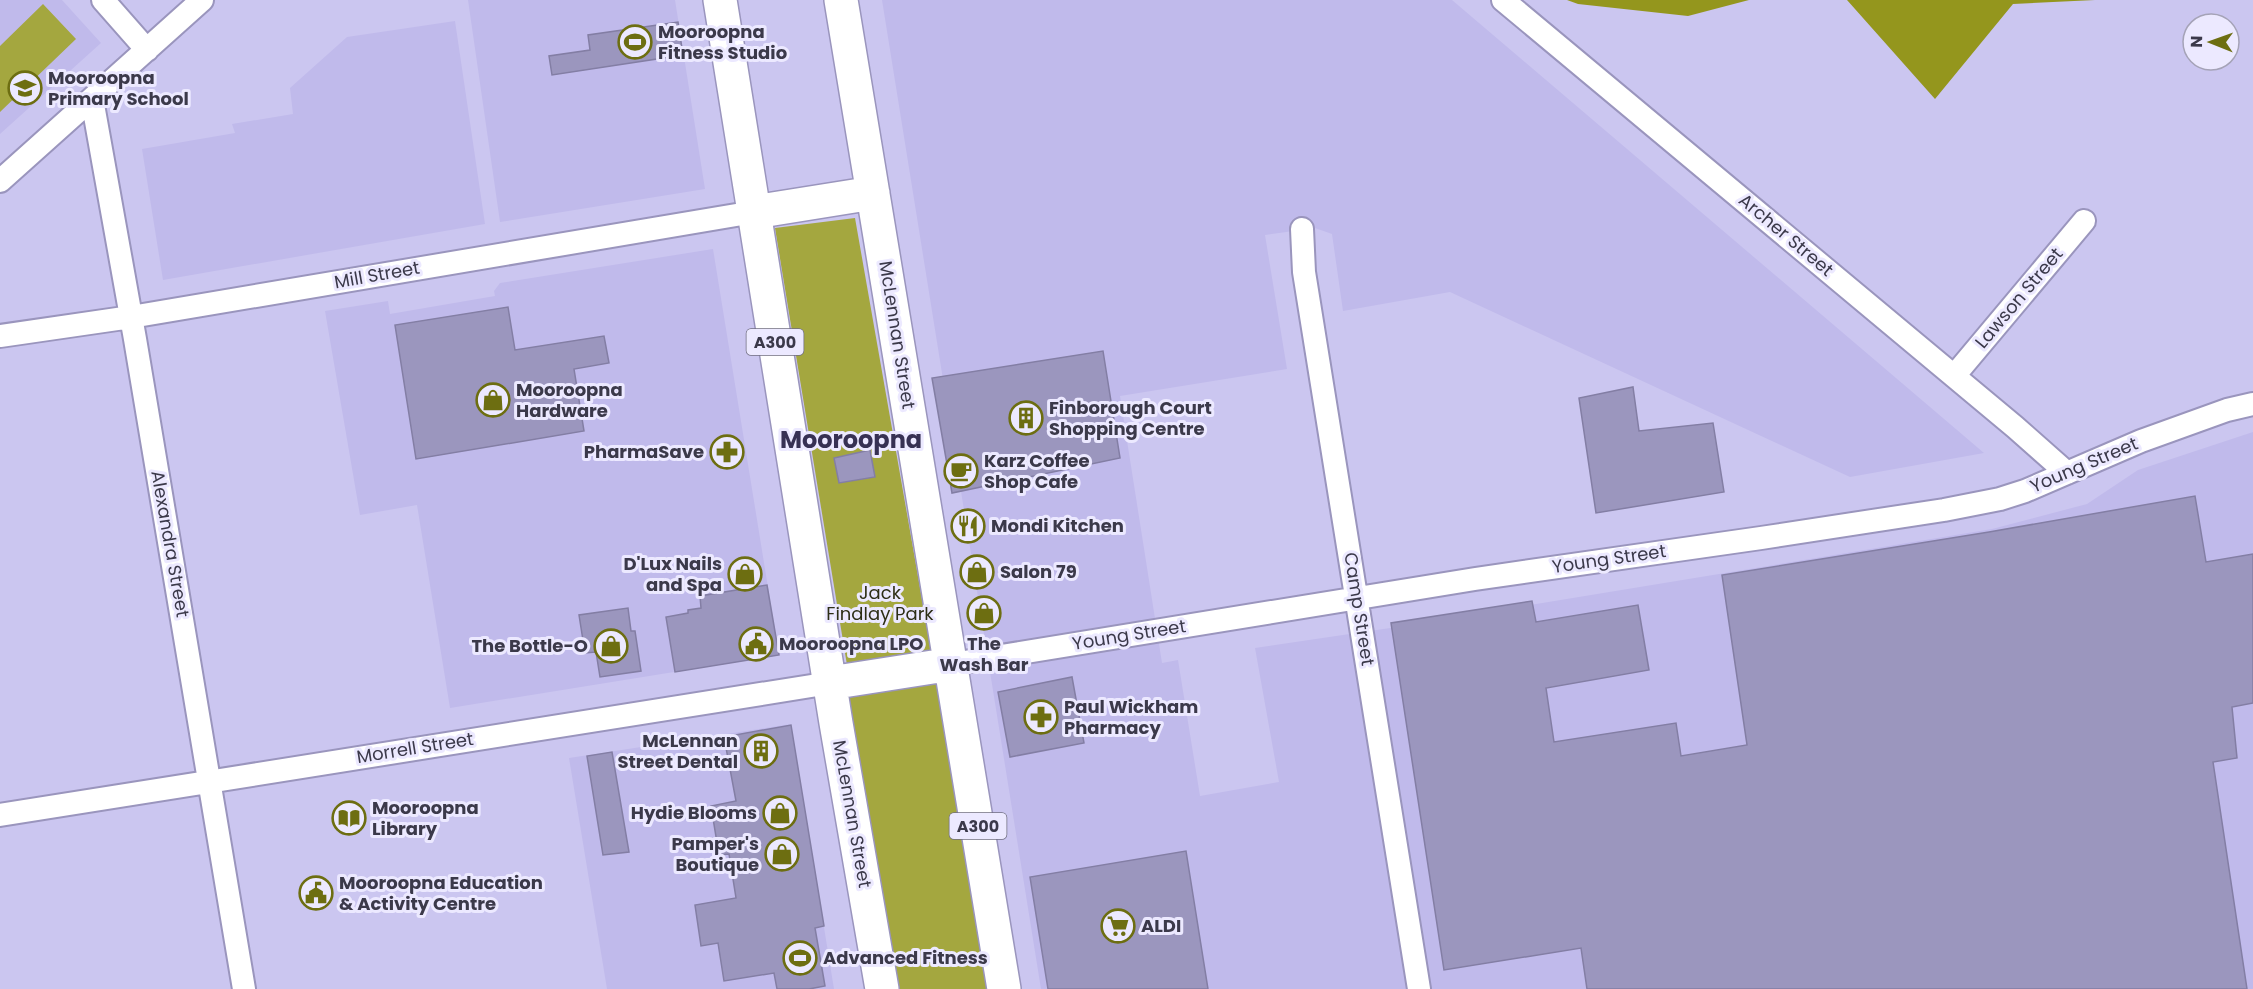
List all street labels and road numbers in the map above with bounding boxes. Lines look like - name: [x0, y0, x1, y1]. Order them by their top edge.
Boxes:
- street label: Archer Street: [1734, 188, 1839, 282]
- street label: Lawson Street: [1969, 242, 2068, 353]
- street label: Mill Street: [332, 255, 422, 294]
- street label: McLennan Street: [873, 259, 922, 411]
- road number: A300: [746, 329, 804, 355]
- street label: Young Street: [2026, 431, 2142, 498]
- street label: Alexandra Street: [145, 469, 196, 619]
- street label: Young Street: [1550, 538, 1667, 579]
- street label: Camp Street: [1338, 551, 1381, 667]
- street label: Young Street: [1070, 613, 1188, 656]
- street label: Morrell Street: [355, 726, 475, 769]
- street label: McLennan Street: [827, 738, 878, 890]
- road number: A300: [950, 813, 1006, 839]

